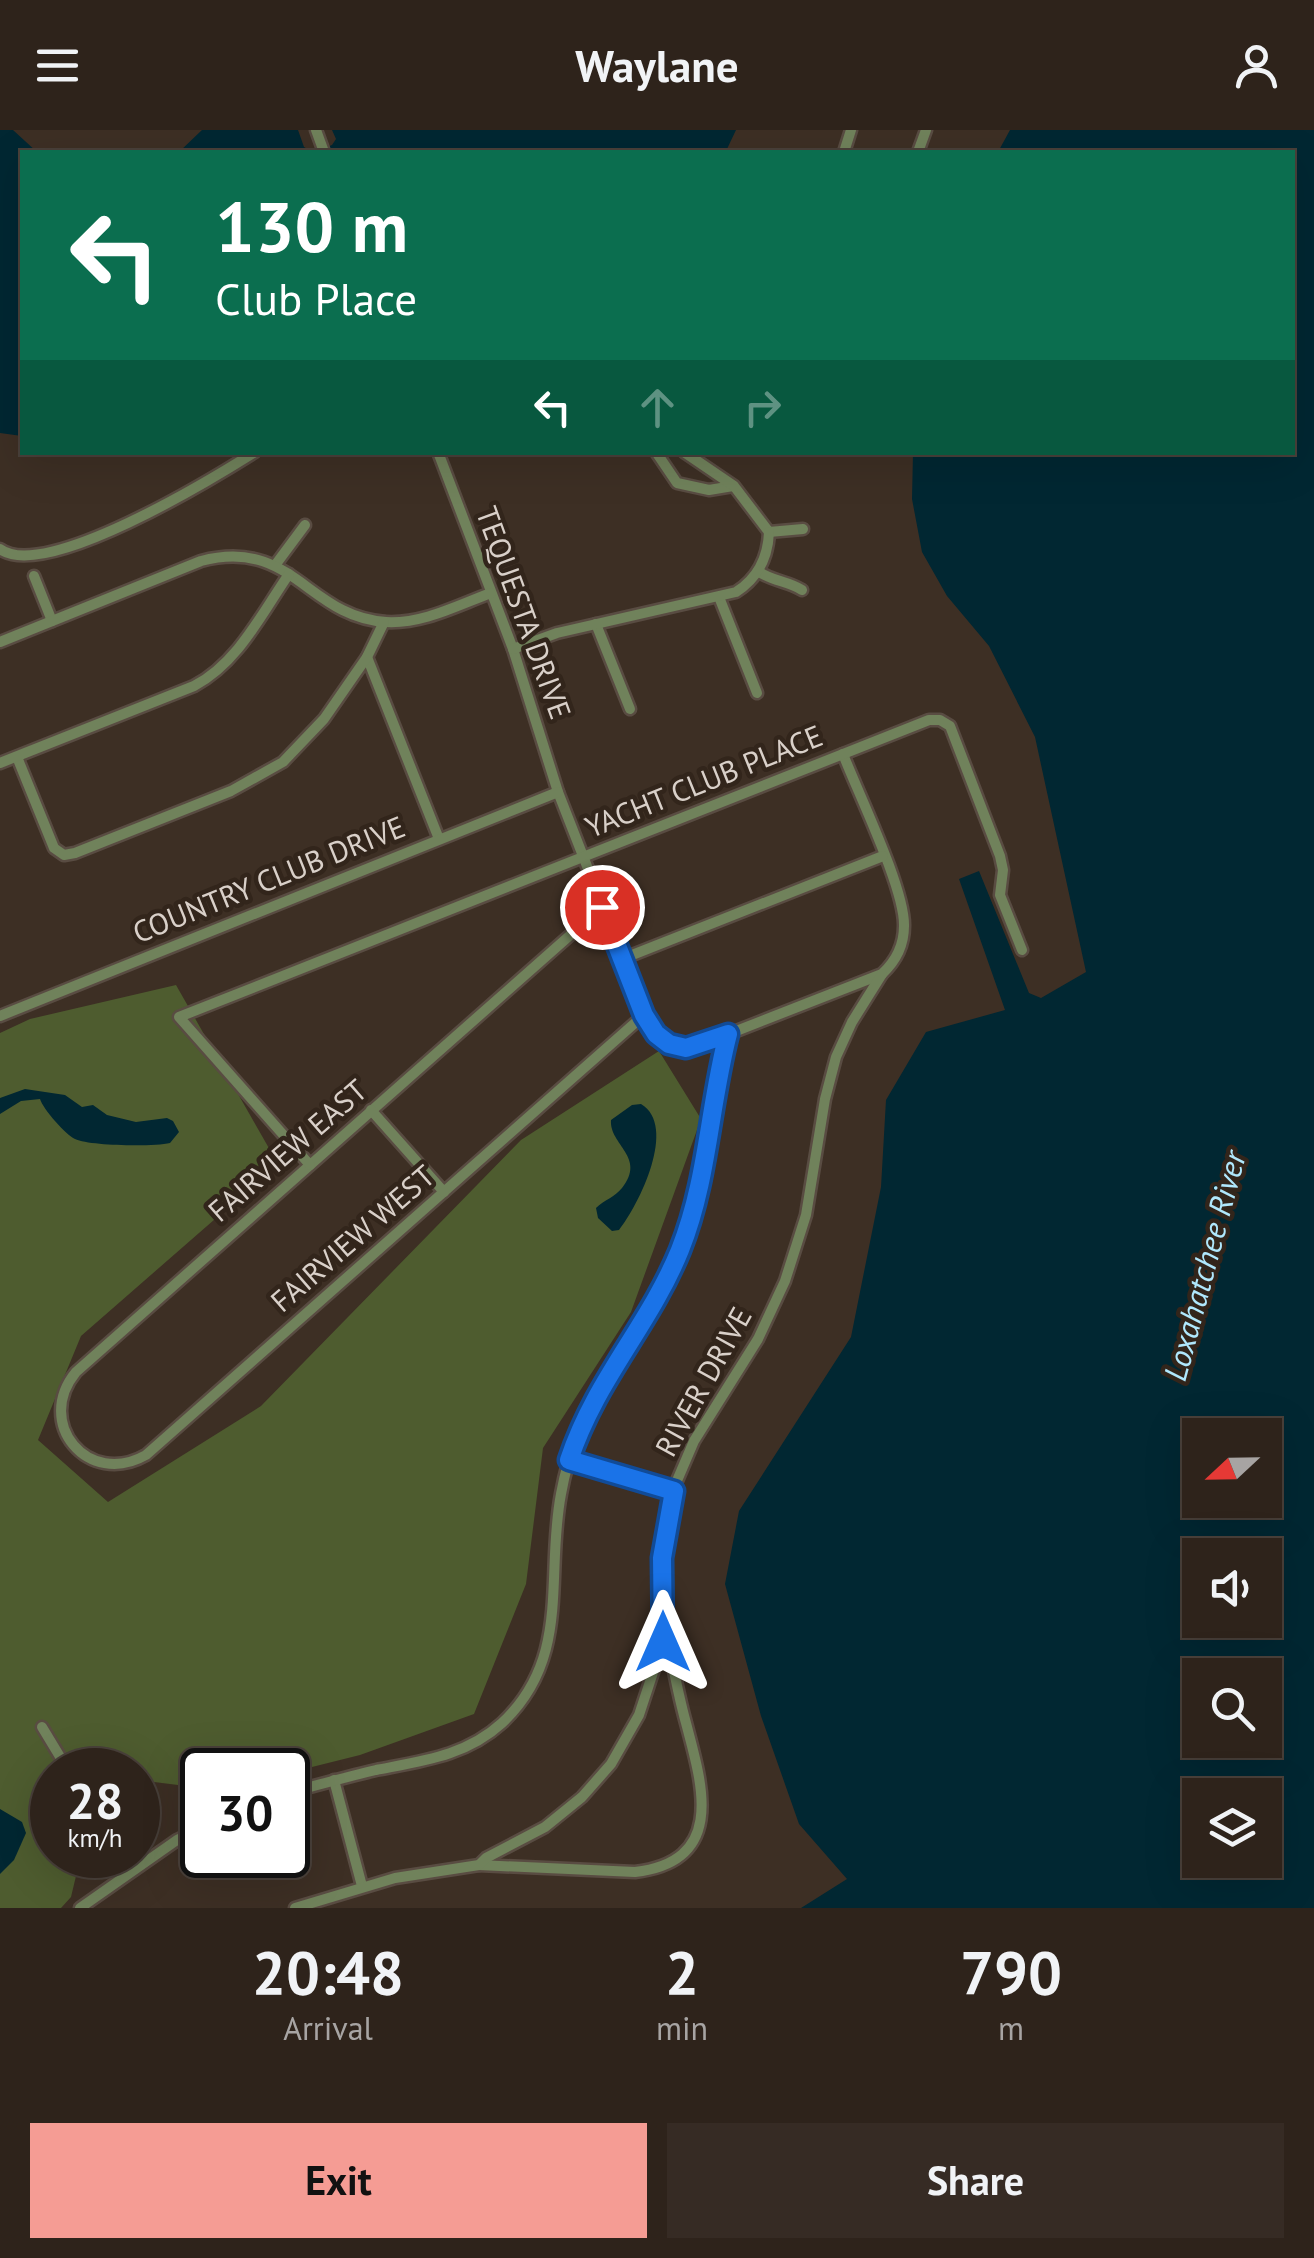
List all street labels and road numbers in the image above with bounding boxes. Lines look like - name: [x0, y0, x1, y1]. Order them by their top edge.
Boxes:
- street label: TEQUESTA DRIVE: [468, 501, 581, 724]
- street label: YACHT CLUB PLACE: [579, 715, 828, 846]
- street label: COUNTRY CLUB DRIVE: [127, 806, 410, 951]
- street label: FAIRVIEW EAST: [199, 1070, 375, 1230]
- street label: FAIRVIEW WEST: [262, 1156, 442, 1320]
- street label: RIVER DRIVE: [646, 1300, 760, 1463]

